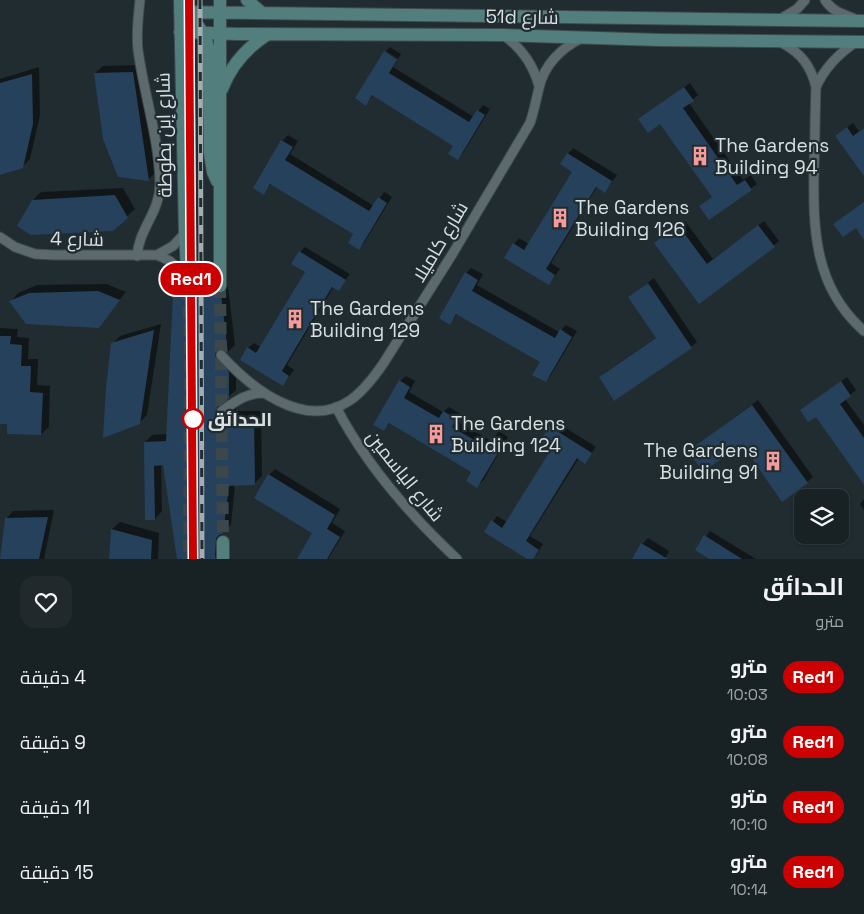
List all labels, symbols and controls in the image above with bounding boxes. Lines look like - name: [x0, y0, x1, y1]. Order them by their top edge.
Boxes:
- street label: 51d شارع: [485, 4, 559, 31]
- street label: شارع إبن بطوطة: [150, 72, 179, 198]
- place label: The Gardens Building 94: [715, 133, 829, 180]
- building icon: The Gardens Building 94: [689, 145, 711, 167]
- place label: The Gardens Building 126: [575, 195, 689, 242]
- street label: شارع كاميلا: [406, 197, 475, 287]
- building icon: The Gardens Building 126: [549, 207, 571, 229]
- street label: شارع 4: [50, 226, 104, 253]
- line badge: Red1: [156, 263, 226, 295]
- text: Red1: [170, 267, 212, 290]
- place label: The Gardens Building 129: [310, 296, 424, 343]
- building icon: The Gardens Building 129: [284, 308, 306, 330]
- place label: الحدائق: [208, 407, 272, 432]
- marker: الحدائق: [182, 408, 204, 430]
- place label: The Gardens Building 124: [451, 411, 565, 458]
- building icon: The Gardens Building 124: [425, 423, 447, 445]
- street label: شارع الياسمين: [360, 425, 450, 527]
- place label: The Gardens Building 91: [644, 438, 758, 485]
- building icon: The Gardens Building 91: [762, 450, 784, 472]
- map controls: [794, 489, 849, 544]
- button: layers: [794, 489, 849, 544]
- text: الحدائق: [763, 571, 844, 602]
- button: heart: [20, 576, 72, 628]
- text: مترو: [816, 611, 844, 632]
- text: مترو: [730, 654, 768, 679]
- text: 4 دقيقة: [20, 665, 86, 690]
- text: Red1: [793, 665, 834, 688]
- text: 10:03: [727, 684, 768, 705]
- text: مترو: [730, 719, 768, 744]
- text: 9 دقيقة: [20, 730, 86, 755]
- text: Red1: [793, 730, 834, 753]
- text: 10:08: [726, 749, 768, 770]
- text: مترو: [730, 784, 768, 809]
- text: 11 دقيقة: [20, 795, 90, 820]
- text: Red1: [793, 795, 834, 818]
- text: 10:10: [730, 814, 768, 835]
- text: مترو: [730, 849, 768, 874]
- text: 15 دقيقة: [20, 860, 94, 885]
- text: Red1: [793, 860, 834, 883]
- text: 10:14: [730, 879, 768, 900]

